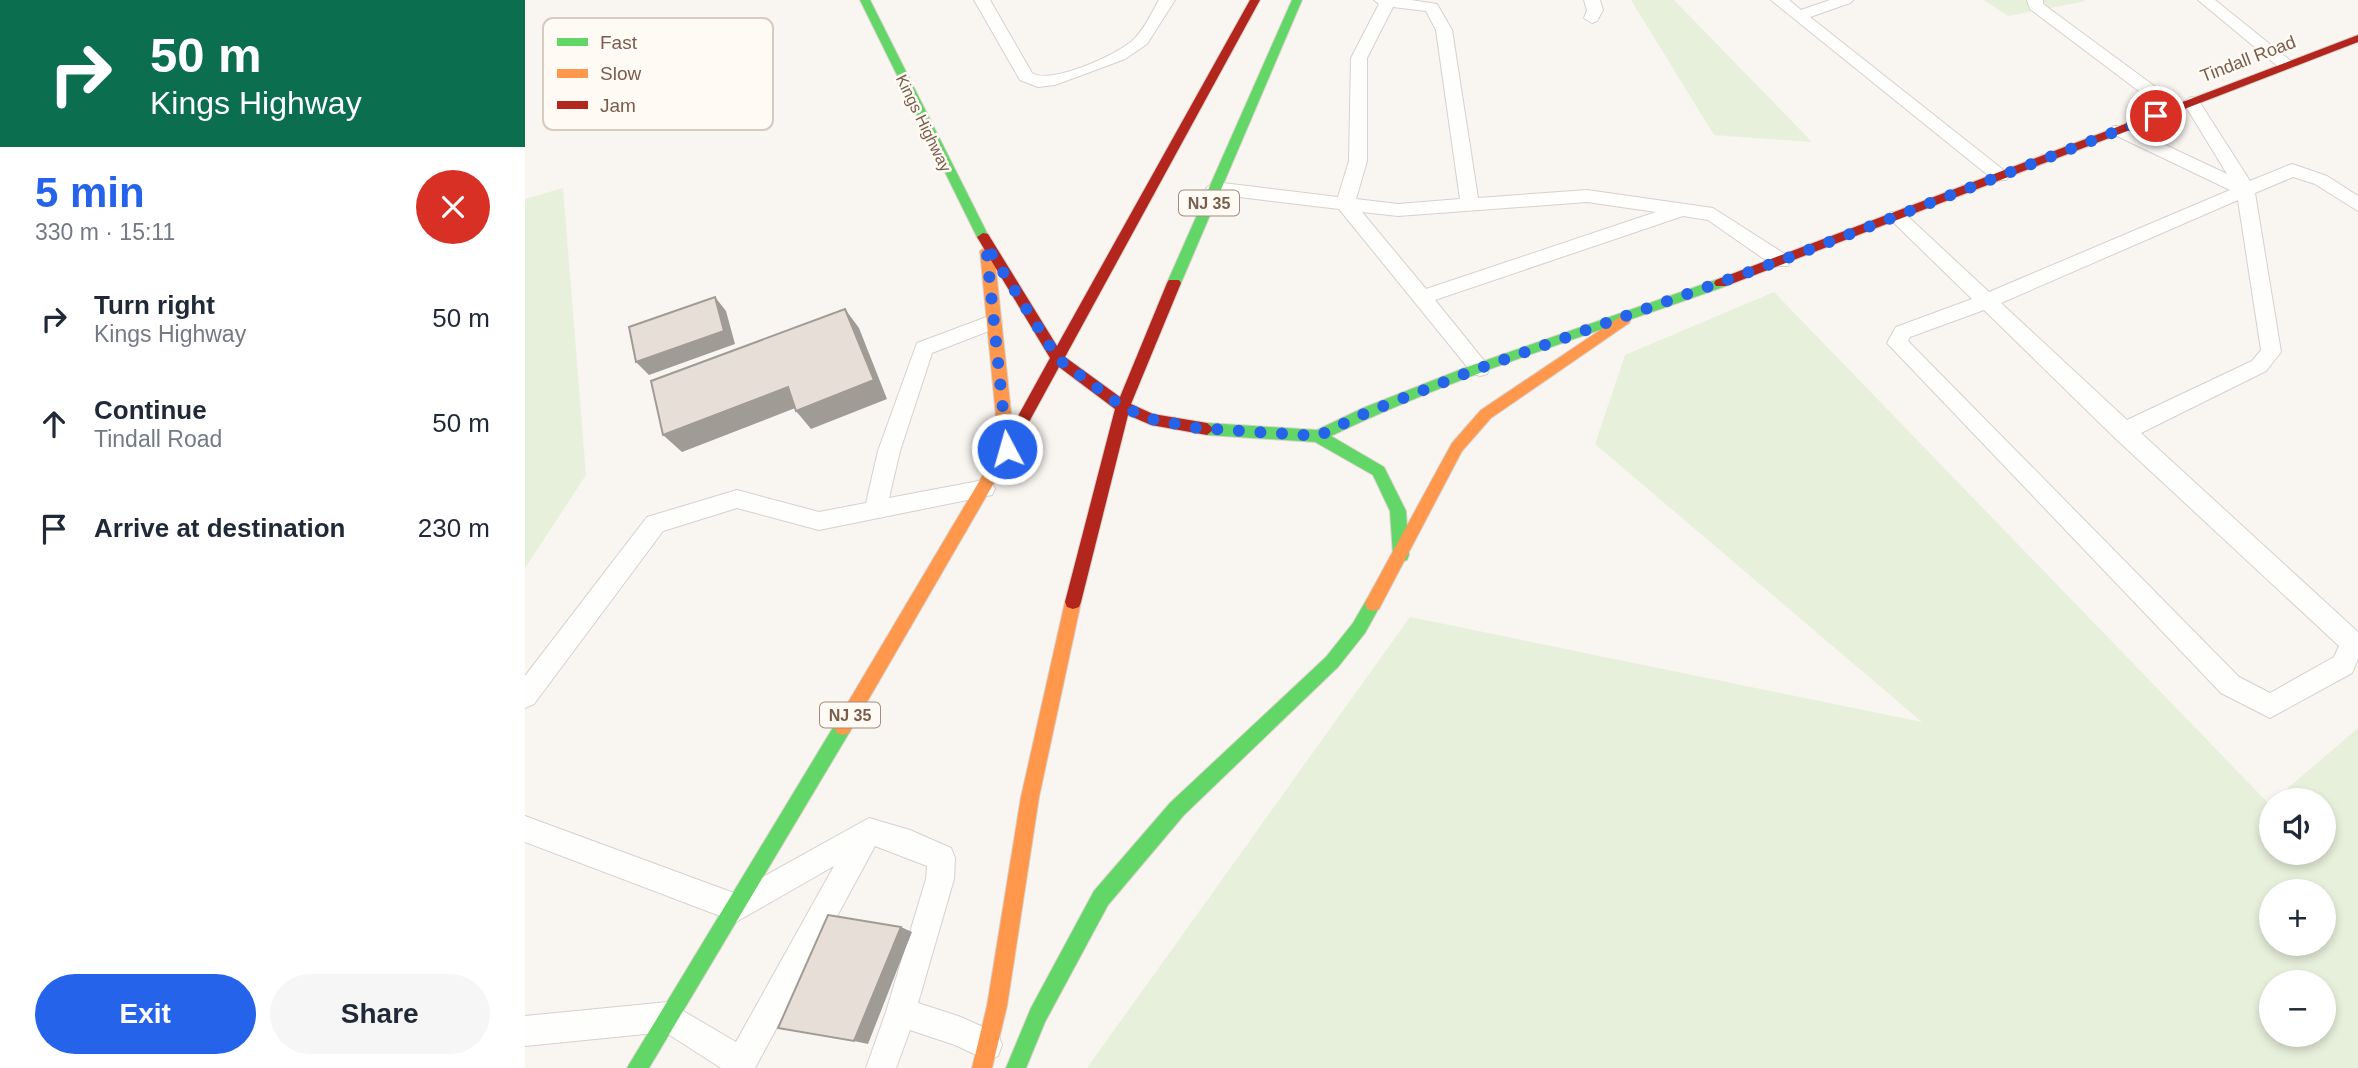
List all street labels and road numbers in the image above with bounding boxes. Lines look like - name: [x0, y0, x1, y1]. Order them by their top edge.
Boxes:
- street label: Tindall Road: [2198, 32, 2298, 86]
- street label: Kings Highway: [893, 72, 954, 175]
- road number: NJ 35: [1179, 190, 1239, 216]
- road number: NJ 35: [820, 702, 880, 728]

